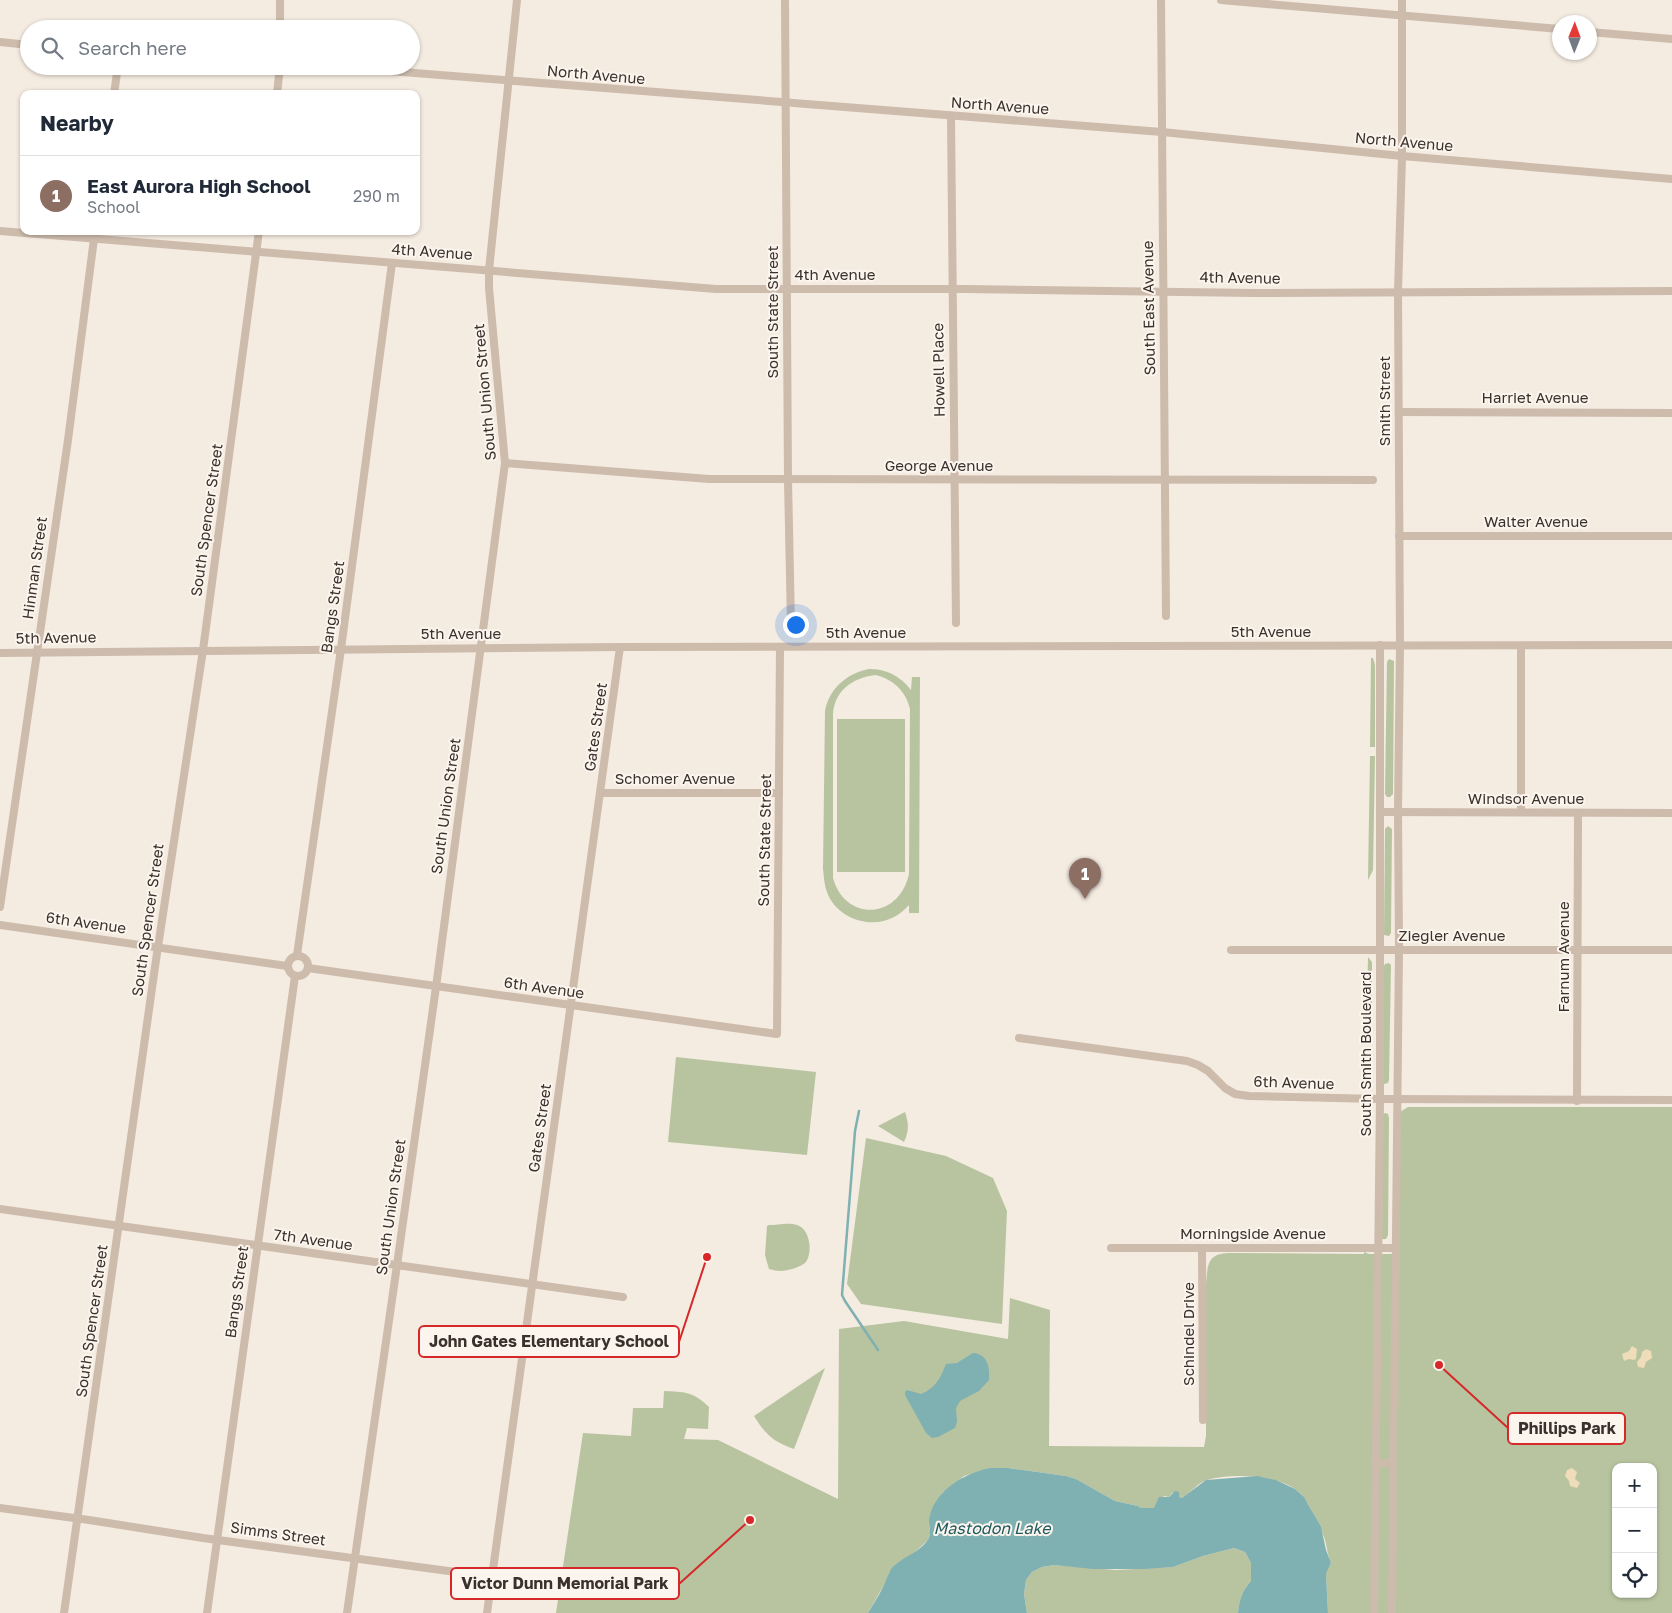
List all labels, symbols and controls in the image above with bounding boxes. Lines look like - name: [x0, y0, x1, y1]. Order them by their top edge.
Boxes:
- north arrow: [1552, 15, 1597, 60]
- search box: [20, 20, 420, 75]
- icon: search: [38, 34, 66, 62]
- text: Search here: [78, 36, 187, 59]
- street label: North Avenue: [546, 61, 646, 87]
- street label: North Avenue: [950, 93, 1050, 117]
- text: Nearby: [40, 110, 114, 136]
- street label: North Avenue: [1354, 128, 1454, 154]
- text: East Aurora High School: [87, 174, 311, 197]
- text: 1: [52, 186, 60, 206]
- text: 290 m: [353, 186, 400, 206]
- text: School: [87, 197, 140, 217]
- street label: 4th Avenue: [391, 239, 473, 263]
- street label: South East Avenue: [1138, 240, 1158, 376]
- street label: South State Street: [763, 245, 781, 379]
- street label: 4th Avenue: [794, 265, 876, 283]
- street label: 4th Avenue: [1199, 267, 1281, 287]
- street label: Howell Place: [928, 322, 948, 417]
- street label: South Union Street: [469, 323, 499, 461]
- street label: Smith Street: [1375, 356, 1393, 446]
- street label: Harriet Avenue: [1482, 388, 1589, 406]
- street label: South Spencer Street: [186, 442, 226, 598]
- street label: George Avenue: [885, 456, 994, 474]
- street label: Walter Avenue: [1484, 512, 1588, 530]
- street label: Hinman Street: [18, 515, 50, 620]
- street label: Bangs Street: [317, 560, 347, 654]
- your location: [783, 612, 809, 638]
- street label: 5th Avenue: [1231, 622, 1312, 640]
- street label: 5th Avenue: [826, 623, 907, 641]
- street label: 5th Avenue: [421, 624, 502, 642]
- street label: 5th Avenue: [16, 627, 97, 647]
- street label: Gates Street: [580, 681, 610, 773]
- street label: South Union Street: [427, 737, 463, 875]
- street label: Schomer Avenue: [615, 769, 736, 787]
- street label: South State Street: [754, 773, 774, 907]
- street label: Windsor Avenue: [1468, 789, 1584, 807]
- street label: South Spencer Street: [127, 842, 167, 998]
- pin: 1: [1069, 858, 1101, 899]
- street label: Farnum Avenue: [1554, 901, 1572, 1013]
- street label: 6th Avenue: [45, 907, 128, 937]
- street label: Ziegler Avenue: [1399, 926, 1506, 944]
- street label: South Smith Boulevard: [1356, 971, 1374, 1137]
- street label: 6th Avenue: [503, 972, 586, 1002]
- street label: 6th Avenue: [1253, 1072, 1335, 1092]
- street label: Gates Street: [524, 1082, 554, 1174]
- street label: South Union Street: [372, 1138, 408, 1276]
- street label: Morningside Avenue: [1180, 1224, 1326, 1242]
- street label: 7th Avenue: [272, 1225, 354, 1254]
- street label: South Spencer Street: [71, 1243, 111, 1399]
- street label: Bangs Street: [221, 1245, 251, 1339]
- street label: Schindel Drive: [1179, 1282, 1197, 1386]
- callout: John Gates Elementary School: [419, 1326, 679, 1357]
- text: John Gates Elementary School: [429, 1331, 670, 1351]
- callout: Phillips Park: [1508, 1413, 1625, 1444]
- text: Phillips Park: [1518, 1418, 1617, 1438]
- map controls: [1612, 1463, 1657, 1598]
- button: +: [1612, 1463, 1657, 1508]
- button: −: [1612, 1508, 1657, 1553]
- street label: Simms Street: [229, 1517, 327, 1549]
- water label: Mastodon Lake: [934, 1518, 1052, 1538]
- button: locate: [1612, 1553, 1657, 1598]
- callout: Victor Dunn Memorial Park: [451, 1568, 679, 1599]
- text: Victor Dunn Memorial Park: [461, 1573, 669, 1593]

